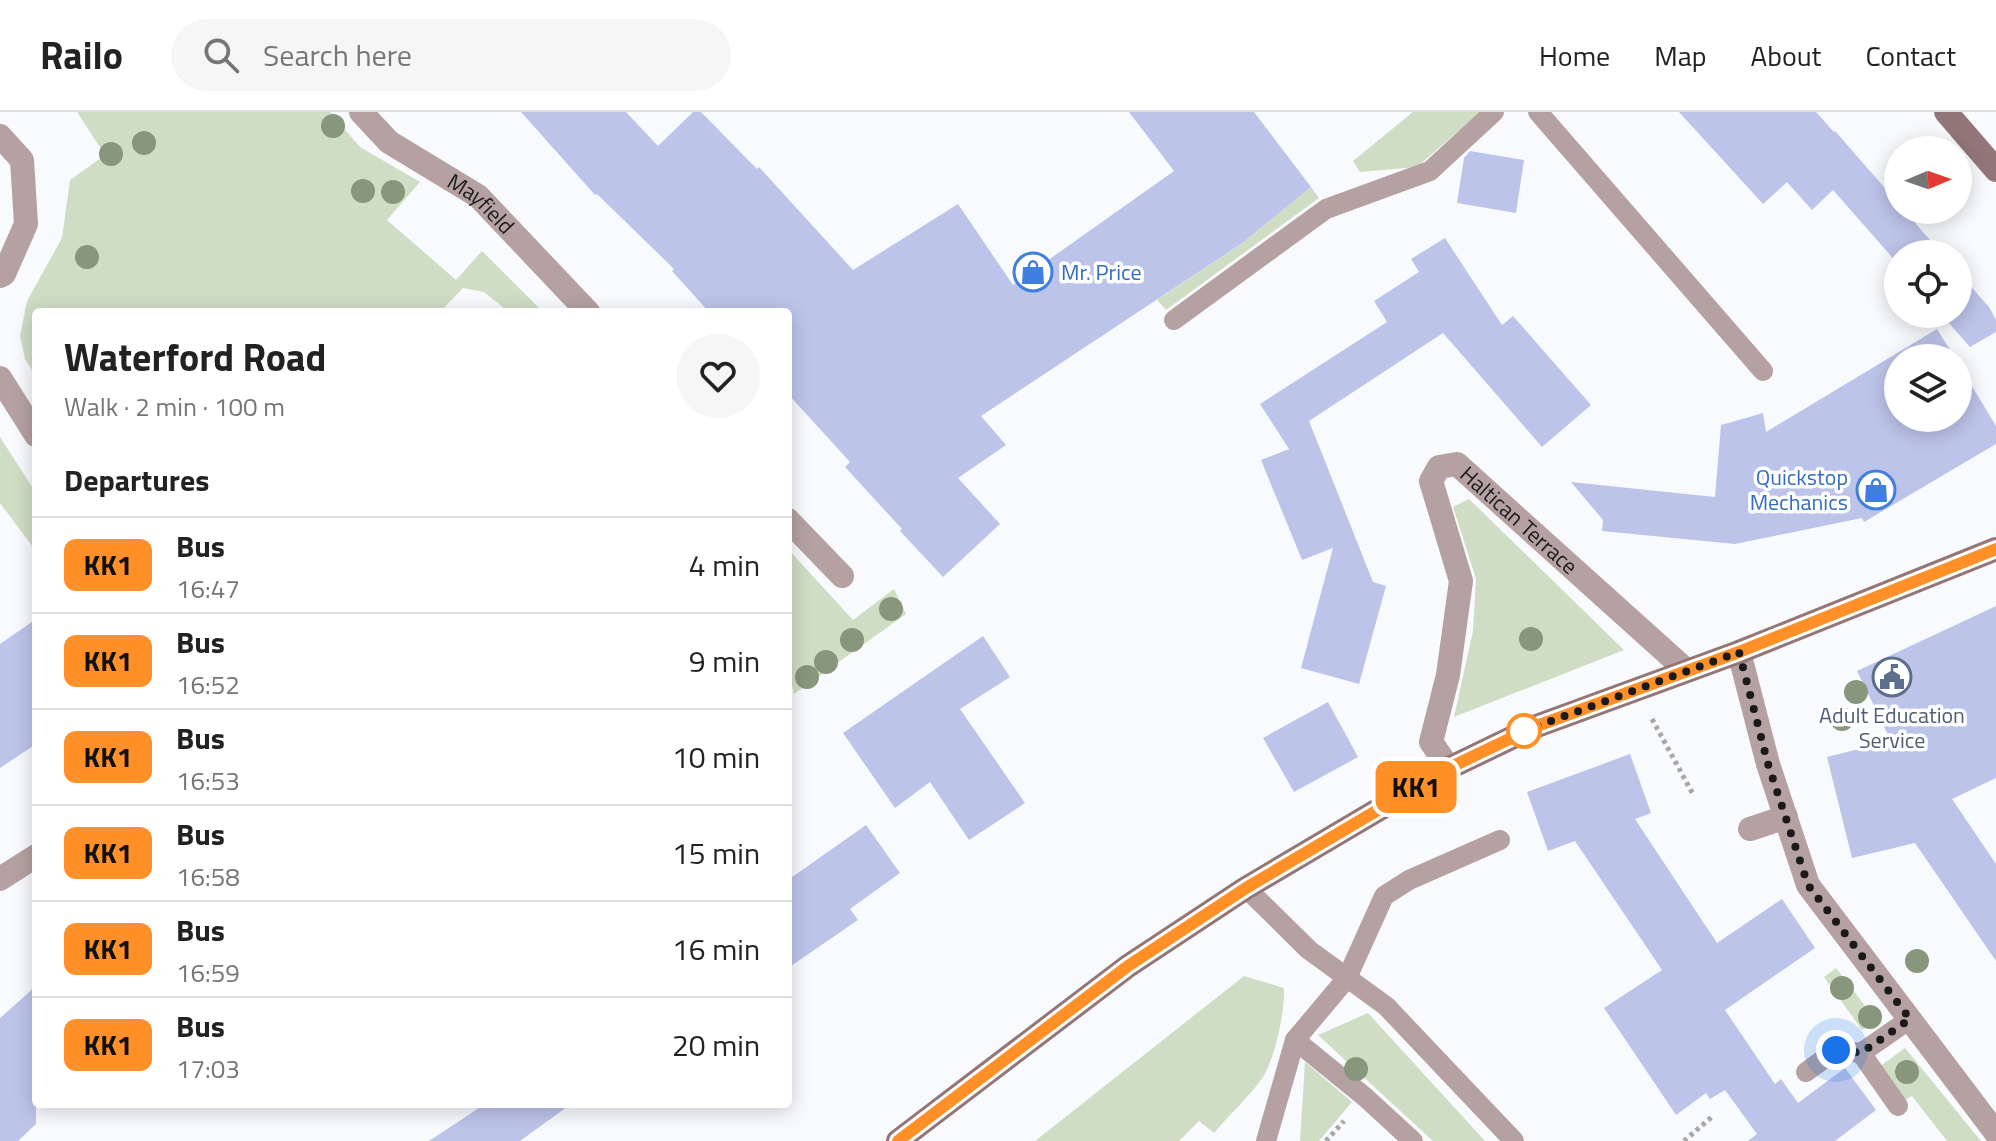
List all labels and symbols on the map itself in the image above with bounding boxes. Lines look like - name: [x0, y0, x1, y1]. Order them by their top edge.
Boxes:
- north arrow: [1884, 136, 1972, 224]
- street label: Mayfield: [441, 164, 523, 242]
- shop icon: Mr. Price: [1012, 251, 1054, 293]
- place label: Mr. Price: [1061, 255, 1142, 289]
- street label: Haltican Terrace: [1453, 458, 1586, 582]
- place label: Quickstop Mechanics: [1750, 460, 1848, 519]
- shop icon: Quickstop Mechanics: [1855, 469, 1897, 511]
- public building icon: Adult Education Service: [1871, 656, 1913, 698]
- place label: Adult Education Service: [1819, 698, 1965, 757]
- unlabelled marker: [1507, 714, 1541, 748]
- line badge: KK1: [1370, 761, 1462, 813]
- your location: [1816, 1030, 1856, 1070]

